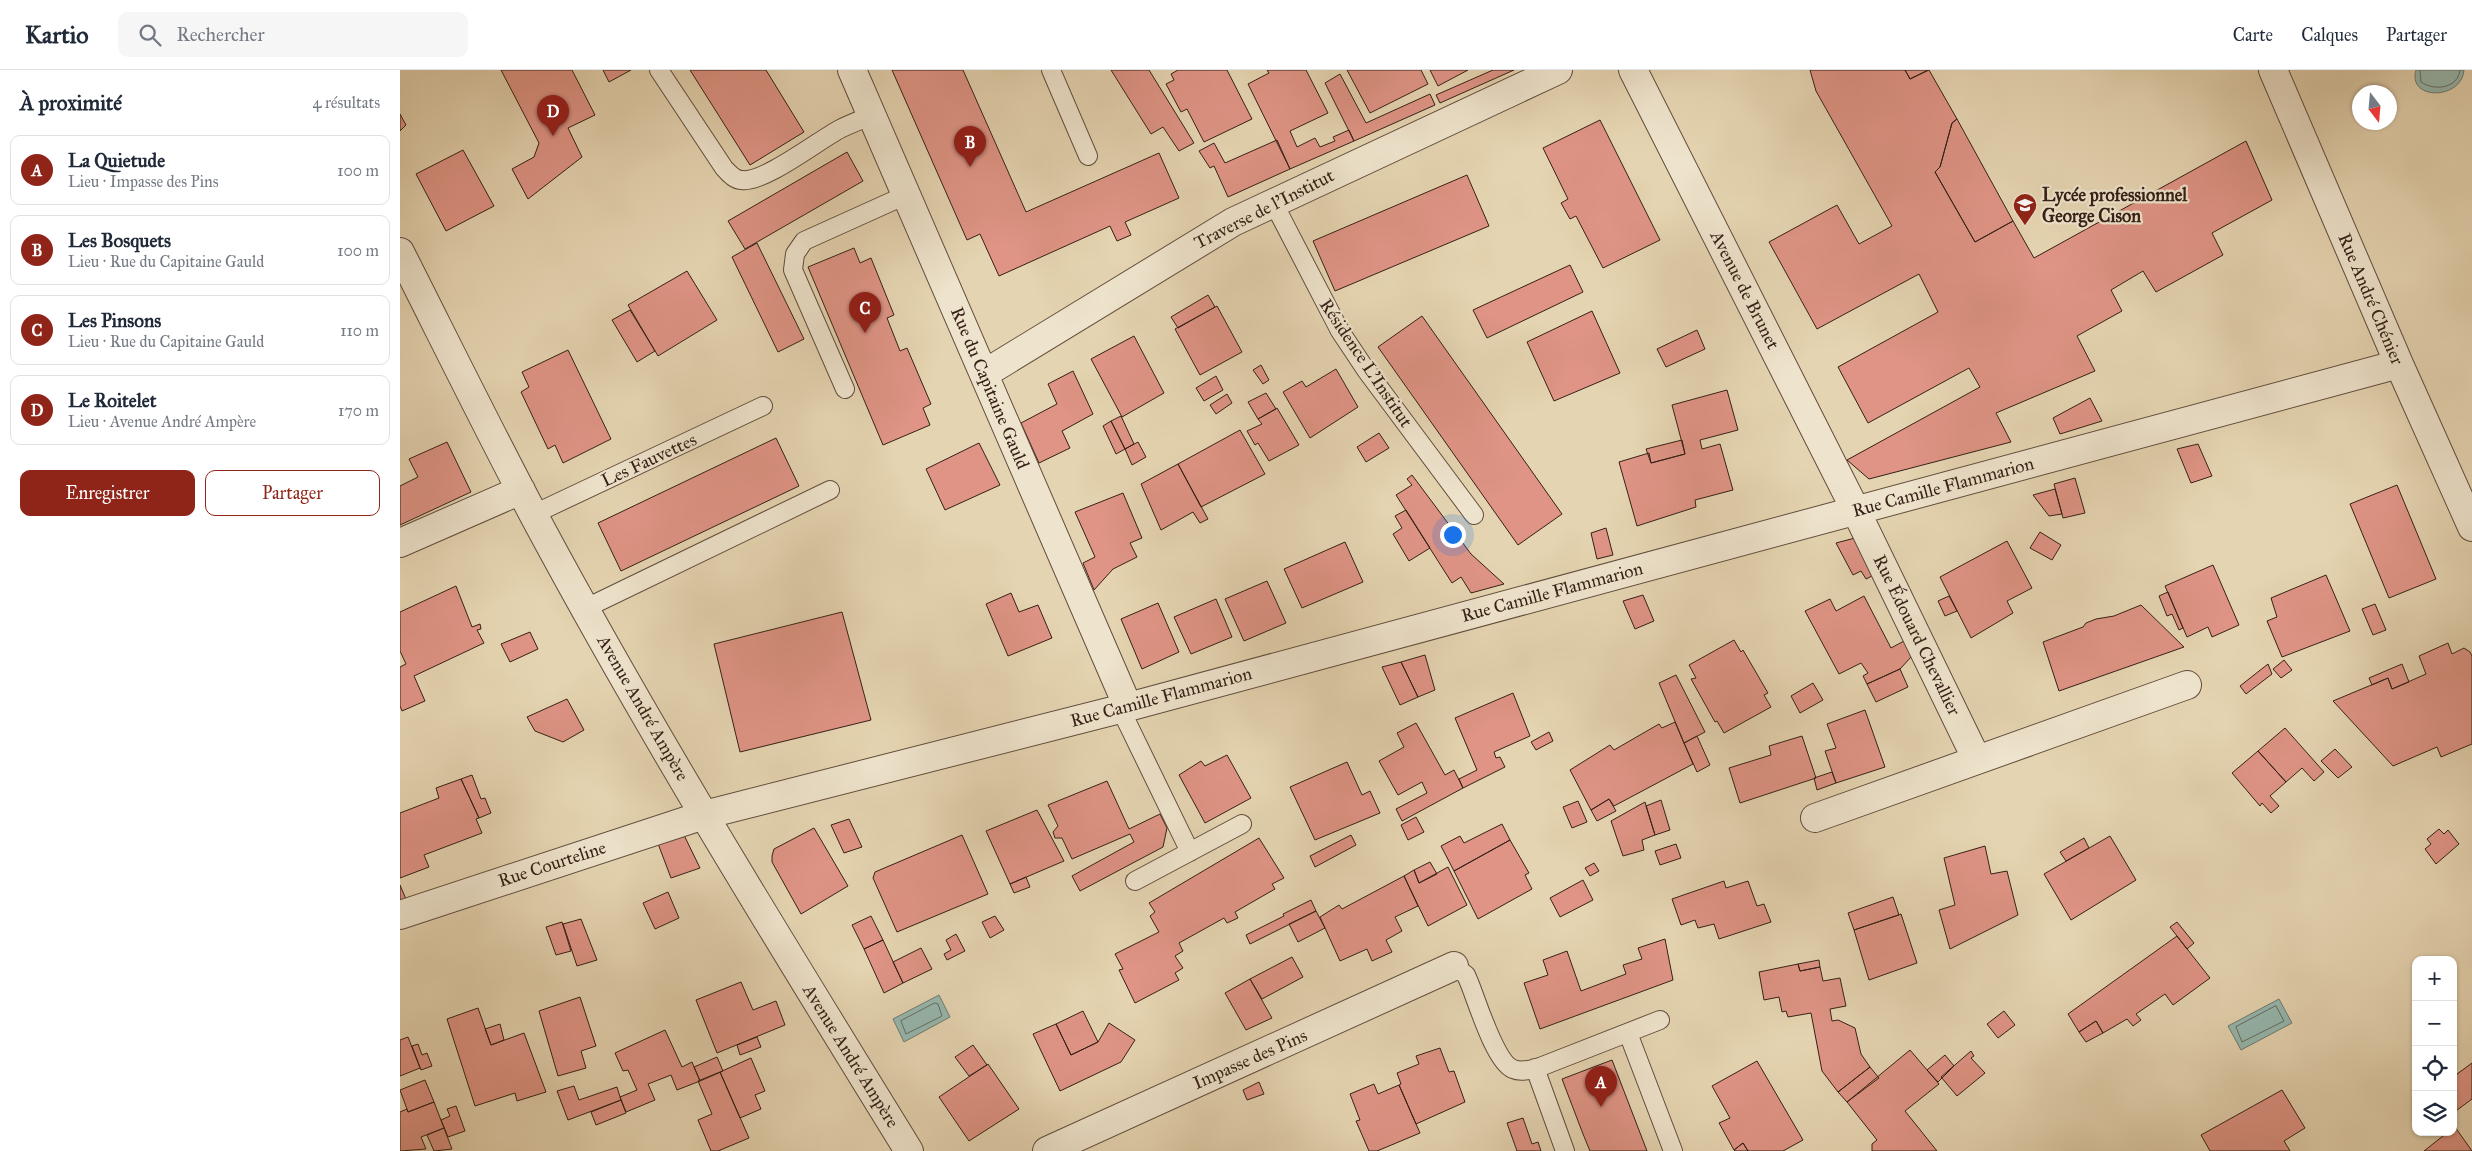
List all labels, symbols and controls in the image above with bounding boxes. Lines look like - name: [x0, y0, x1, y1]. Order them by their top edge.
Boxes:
- search box: [118, 12, 468, 57]
- text: Kartio: [25, 20, 88, 50]
- icon: search: [136, 21, 164, 49]
- text: Rechercher: [176, 23, 265, 46]
- text: Carte: [2233, 24, 2273, 46]
- text: Calques: [2301, 24, 2358, 46]
- text: Partager: [2386, 24, 2447, 46]
- north arrow: [2352, 85, 2397, 130]
- text: À proximité: [20, 90, 122, 116]
- text: 4 résultats: [313, 93, 380, 112]
- pin: D: [537, 95, 569, 136]
- pin: B: [954, 126, 986, 167]
- text: La Quietude: [68, 149, 165, 172]
- text: A: [32, 161, 42, 180]
- text: 100 m: [337, 161, 379, 180]
- street label: Traverse de l'Institut: [1190, 164, 1338, 254]
- text: Lieu · Impasse des Pins: [68, 172, 219, 191]
- place label: Lycée professionnel George Cison: [2042, 184, 2188, 228]
- school or university icon: Lycée professionnel George Cison: [2012, 192, 2038, 226]
- street label: Avenue de Brunet: [1705, 226, 1785, 354]
- text: Les Bosquets: [68, 229, 171, 252]
- street label: Rue André Chénier: [2333, 230, 2409, 368]
- text: B: [32, 241, 42, 260]
- text: 100 m: [337, 241, 379, 260]
- text: Lieu · Rue du Capitaine Gauld: [68, 252, 264, 271]
- pin: C: [849, 292, 881, 333]
- street label: Résidence L'Institut: [1315, 294, 1418, 432]
- street label: Rue du Capitaine Gauld: [946, 304, 1034, 472]
- text: Les Pinsons: [68, 309, 161, 332]
- text: C: [32, 321, 42, 340]
- text: 110 m: [340, 321, 379, 340]
- text: Lieu · Rue du Capitaine Gauld: [68, 332, 264, 351]
- text: Le Roitelet: [68, 389, 156, 412]
- text: D: [31, 401, 43, 420]
- text: 170 m: [338, 401, 379, 420]
- text: Lieu · Avenue André Ampère: [68, 412, 256, 431]
- street label: Les Fauvettes: [598, 428, 700, 492]
- street label: Rue Camille Flammarion: [1850, 452, 2036, 522]
- button: Enregistrer: [20, 470, 195, 516]
- button: Partager: [205, 470, 380, 516]
- your location: [1440, 522, 1466, 548]
- street label: Rue Édouard Chevallier: [1869, 550, 1967, 719]
- street label: Rue Camille Flammarion: [1459, 557, 1645, 627]
- street label: Avenue André Ampère: [592, 630, 694, 785]
- street label: Rue Camille Flammarion: [1068, 662, 1254, 732]
- street label: Rue Courteline: [495, 836, 609, 892]
- map controls: [2412, 956, 2457, 1136]
- button: +: [2412, 956, 2457, 1001]
- street label: Avenue André Ampère: [798, 979, 904, 1132]
- button: −: [2412, 1001, 2457, 1046]
- street label: Impasse des Pins: [1190, 1024, 1310, 1094]
- button: locate: [2412, 1046, 2457, 1091]
- pin: A: [1585, 1066, 1617, 1107]
- button: layers: [2412, 1091, 2457, 1136]

